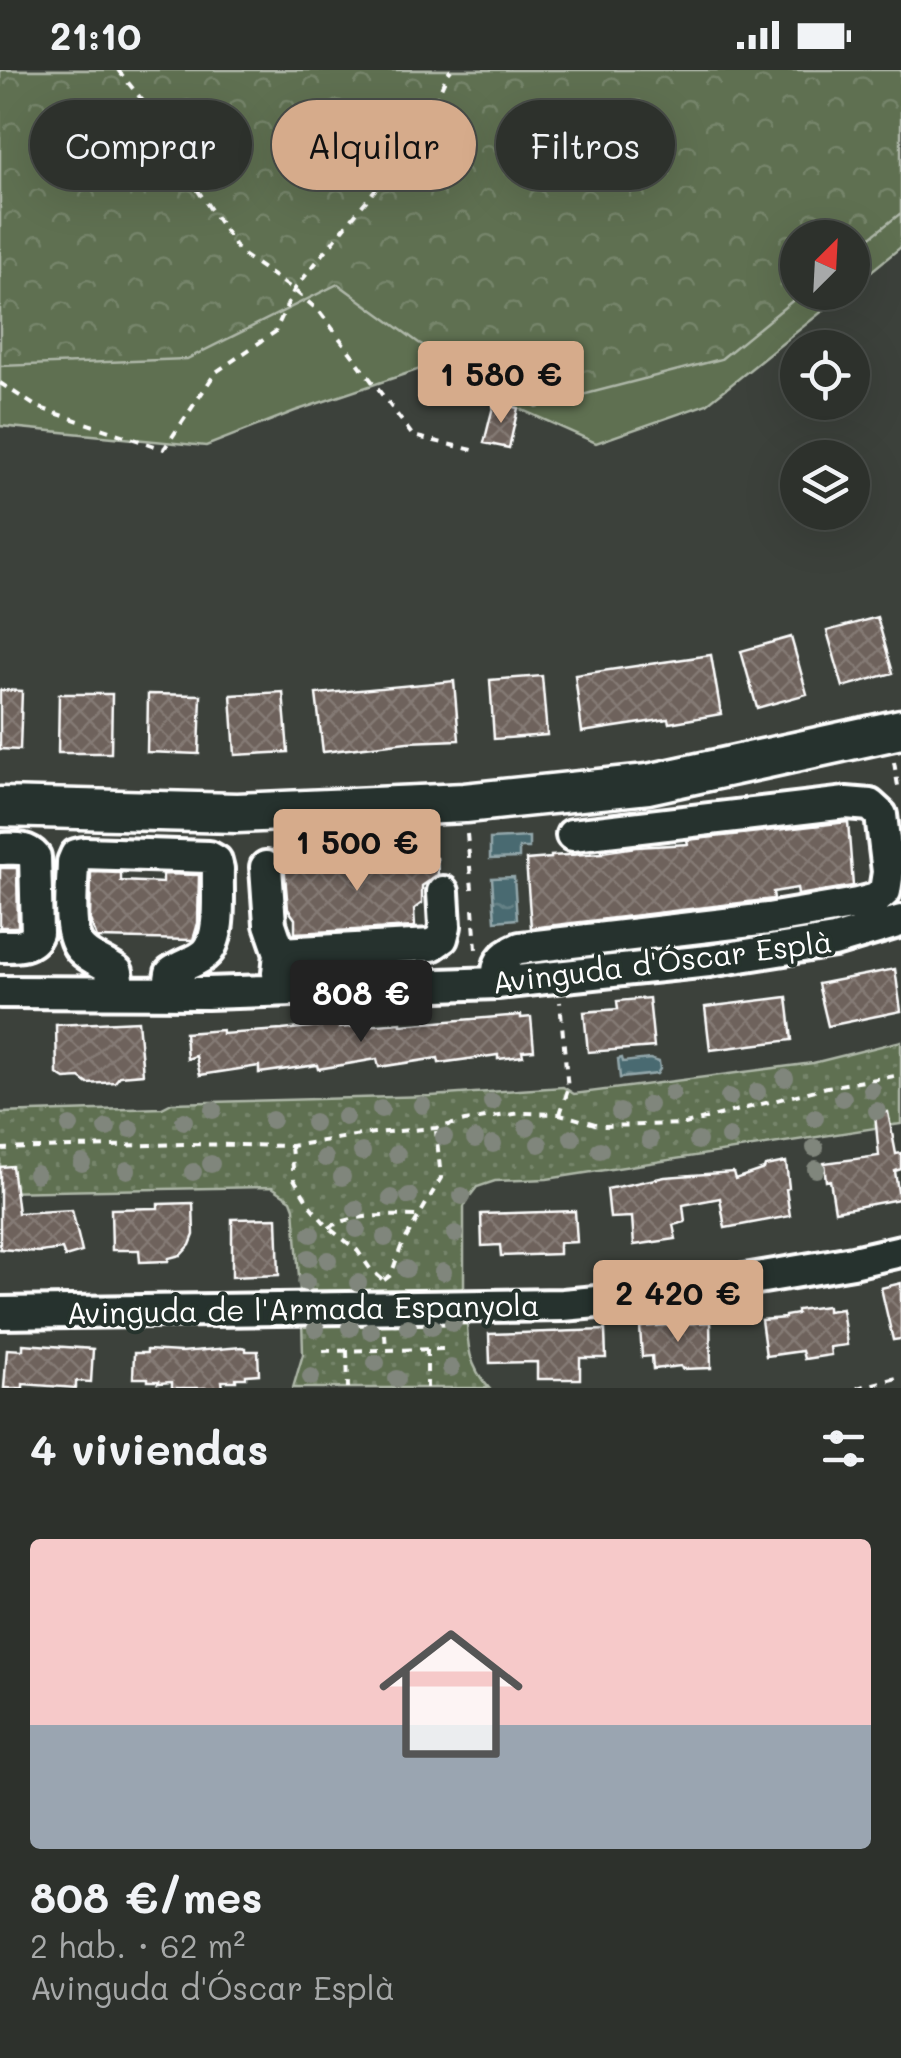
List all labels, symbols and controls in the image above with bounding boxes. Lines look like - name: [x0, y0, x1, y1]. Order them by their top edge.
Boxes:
- text: 21:10: [50, 10, 141, 60]
- chip: Comprar: [30, 100, 252, 190]
- chip: Alquilar: [272, 100, 476, 190]
- chip: Filtros: [496, 100, 675, 190]
- north arrow: [780, 220, 870, 310]
- map controls: [780, 220, 870, 530]
- button: locate: [780, 330, 870, 420]
- pin: 1 580 €: [409, 341, 593, 426]
- text: 1 580 €: [440, 352, 562, 394]
- button: layers: [780, 440, 870, 530]
- pin: 1 500 €: [265, 809, 449, 894]
- text: 1 500 €: [295, 820, 419, 862]
- street label: Avinguda d'Óscar Esplà: [490, 920, 834, 1002]
- pin: 808 €: [291, 960, 431, 1045]
- text: 808 €: [312, 971, 410, 1013]
- pin: 2 420 €: [586, 1260, 770, 1345]
- text: 2 420 €: [615, 1271, 741, 1313]
- street label: Avinguda de l'Armada Espanyola: [66, 1284, 540, 1332]
- text: 4 viviendas: [30, 1421, 268, 1476]
- icon: filters: [816, 1421, 871, 1476]
- icon: home: [361, 1604, 541, 1784]
- text: 808 €/mes: [30, 1869, 262, 1924]
- text: 2 hab. · 62 m²: [30, 1924, 245, 1966]
- text: Avinguda d'Óscar Esplà: [30, 1966, 395, 2008]

